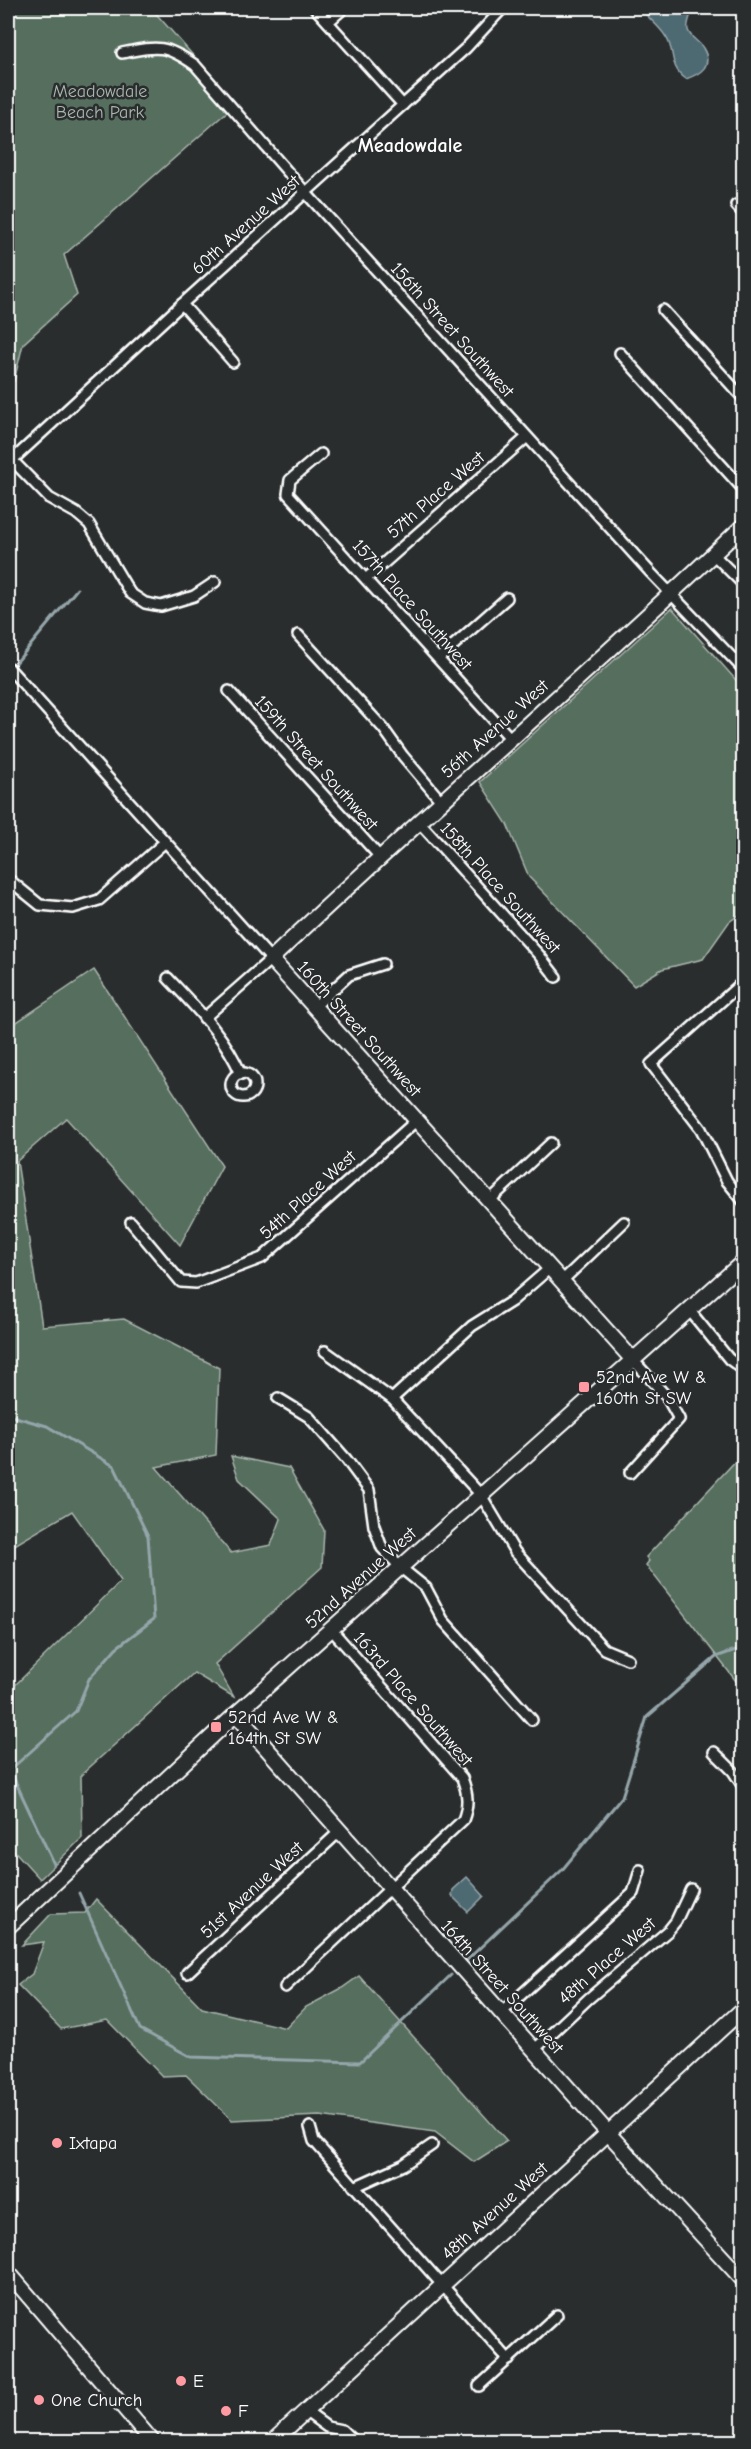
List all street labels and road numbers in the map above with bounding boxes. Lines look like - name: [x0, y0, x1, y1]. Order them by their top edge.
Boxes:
- street label: 60th Avenue West: [188, 170, 305, 279]
- street label: 156th Street Southwest: [386, 258, 519, 402]
- street label: 57th Place West: [383, 446, 490, 543]
- street label: 157th Place Southwest: [348, 535, 477, 675]
- street label: 56th Avenue West: [437, 675, 554, 783]
- street label: 159th Street Southwest: [250, 691, 383, 835]
- street label: 158th Place Southwest: [435, 818, 565, 959]
- street label: 160th Street Southwest: [293, 957, 426, 1102]
- street label: 54th Place West: [256, 1146, 361, 1244]
- street label: 52nd Avenue West: [301, 1522, 421, 1633]
- street label: 163rd Place Southwest: [349, 1628, 477, 1771]
- street label: 51st Avenue West: [196, 1837, 308, 1943]
- street label: 48th Place West: [554, 1913, 661, 2009]
- street label: 164th Street Southwest: [436, 1916, 568, 2059]
- street label: 48th Avenue West: [438, 2157, 553, 2264]

